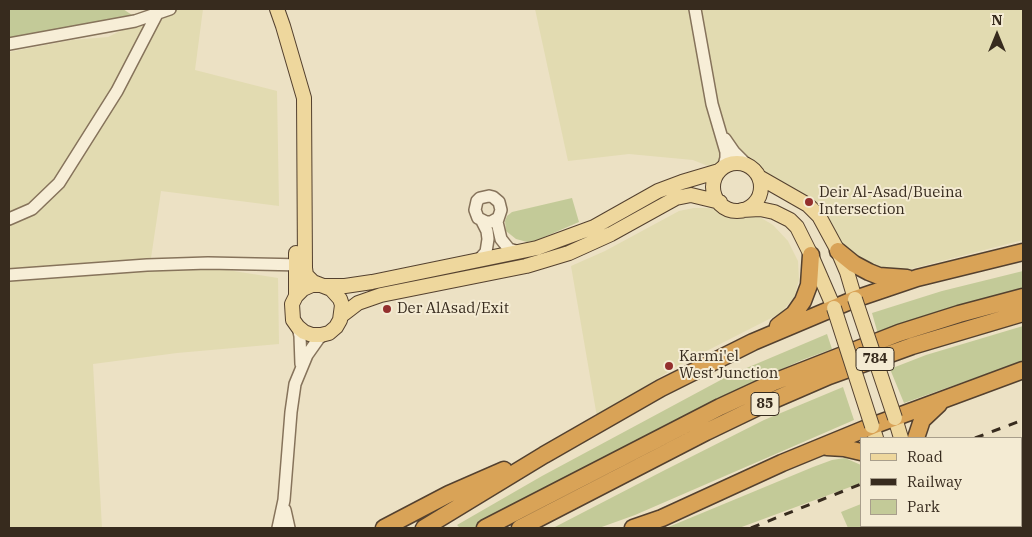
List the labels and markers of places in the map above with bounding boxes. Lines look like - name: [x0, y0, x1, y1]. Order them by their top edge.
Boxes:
- place label: Deir Al-Asad/Bueina Intersection: [819, 184, 963, 219]
- marker: Deir Al-Asad/Bueina Intersection: [803, 196, 815, 208]
- place label: Der AlAsad/Exit: [397, 300, 509, 318]
- marker: Der AlAsad/Exit: [381, 303, 393, 315]
- place label: Karmi'el West Junction: [679, 348, 778, 383]
- marker: Karmi'el West Junction: [663, 360, 675, 372]

